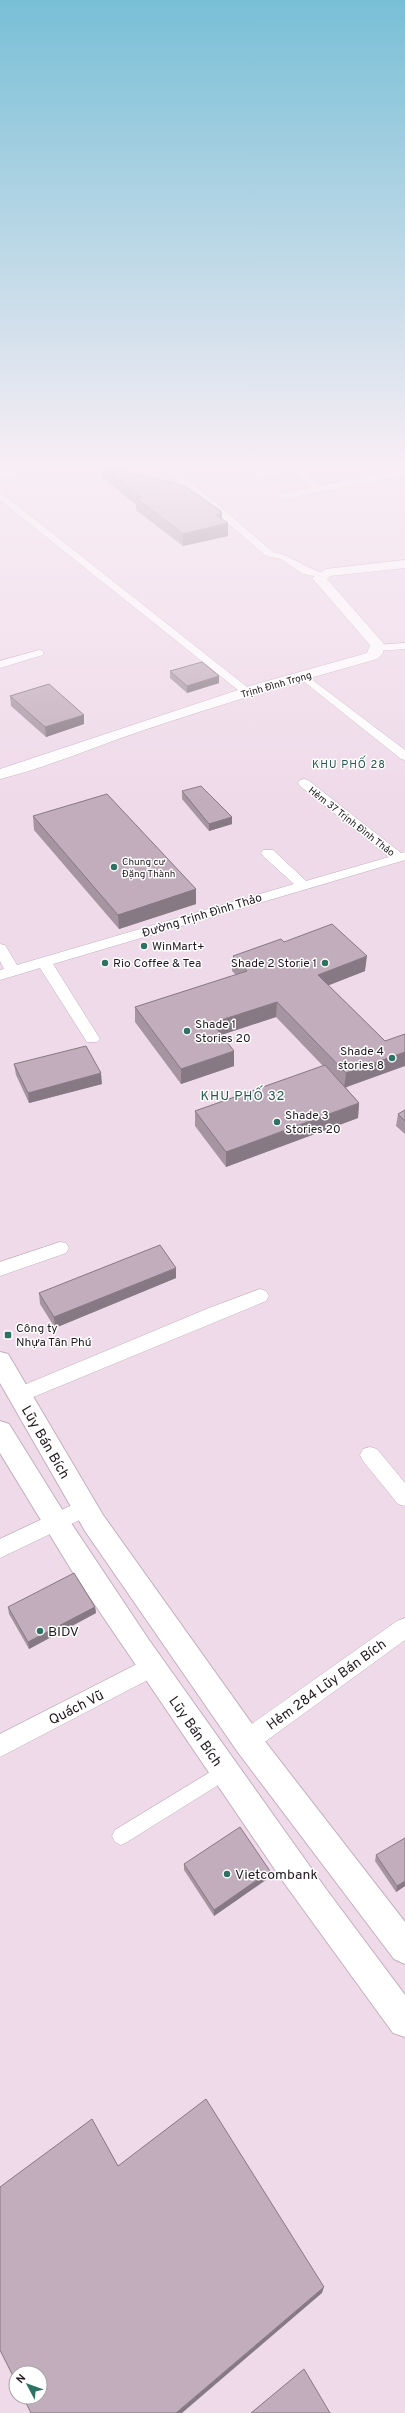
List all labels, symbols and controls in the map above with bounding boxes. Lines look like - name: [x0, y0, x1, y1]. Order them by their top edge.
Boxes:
- street label: Trịnh Đình Trọng: [240, 669, 313, 702]
- district label: KHU PHỐ 28: [312, 755, 386, 772]
- street label: Hẻm 37 Trịnh Đình Thảo: [305, 784, 397, 860]
- place label: Chung cư Đặng Thành: [122, 856, 175, 881]
- marker: Chung cư Đặng Thành: [109, 862, 119, 872]
- street label: Đường Trịnh Đình Thảo: [140, 890, 264, 942]
- place label: WinMart+: [152, 939, 205, 955]
- marker: WinMart+: [139, 941, 149, 951]
- place label: Rio Coffee & Tea: [113, 956, 201, 972]
- place label: Shade 2 Storie 1: [231, 956, 317, 972]
- marker: Rio Coffee & Tea: [100, 958, 110, 968]
- marker: Shade 2 Storie 1: [320, 958, 330, 968]
- place label: Shade 1 Stories 20: [195, 1017, 251, 1047]
- marker: Shade 1 Stories 20: [182, 1026, 192, 1036]
- place label: Shade 4 stories 8: [338, 1044, 384, 1074]
- marker: Shade 4 stories 8: [387, 1053, 397, 1063]
- district label: KHU PHỐ 32: [200, 1085, 286, 1105]
- place label: Shade 3 Stories 20: [285, 1108, 341, 1138]
- marker: Shade 3 Stories 20: [272, 1117, 282, 1127]
- place label: Công ty Nhựa Tân Phú: [16, 1321, 91, 1351]
- marker: Công ty Nhựa Tân Phú: [3, 1330, 13, 1340]
- street label: Lũy Bán Bích: [17, 1403, 73, 1482]
- place label: BIDV: [48, 1624, 79, 1641]
- marker: BIDV: [35, 1626, 45, 1636]
- street label: Hẻm 284 Lũy Bán Bích: [264, 1636, 390, 1734]
- street label: Quách Vũ: [46, 1687, 107, 1729]
- street label: Lũy Bán Bích: [164, 1693, 225, 1770]
- place label: Vietcombank: [235, 1867, 318, 1884]
- marker: Vietcombank: [222, 1869, 232, 1879]
- north arrow: [8, 2365, 48, 2405]
- text: N: [13, 2372, 29, 2387]

